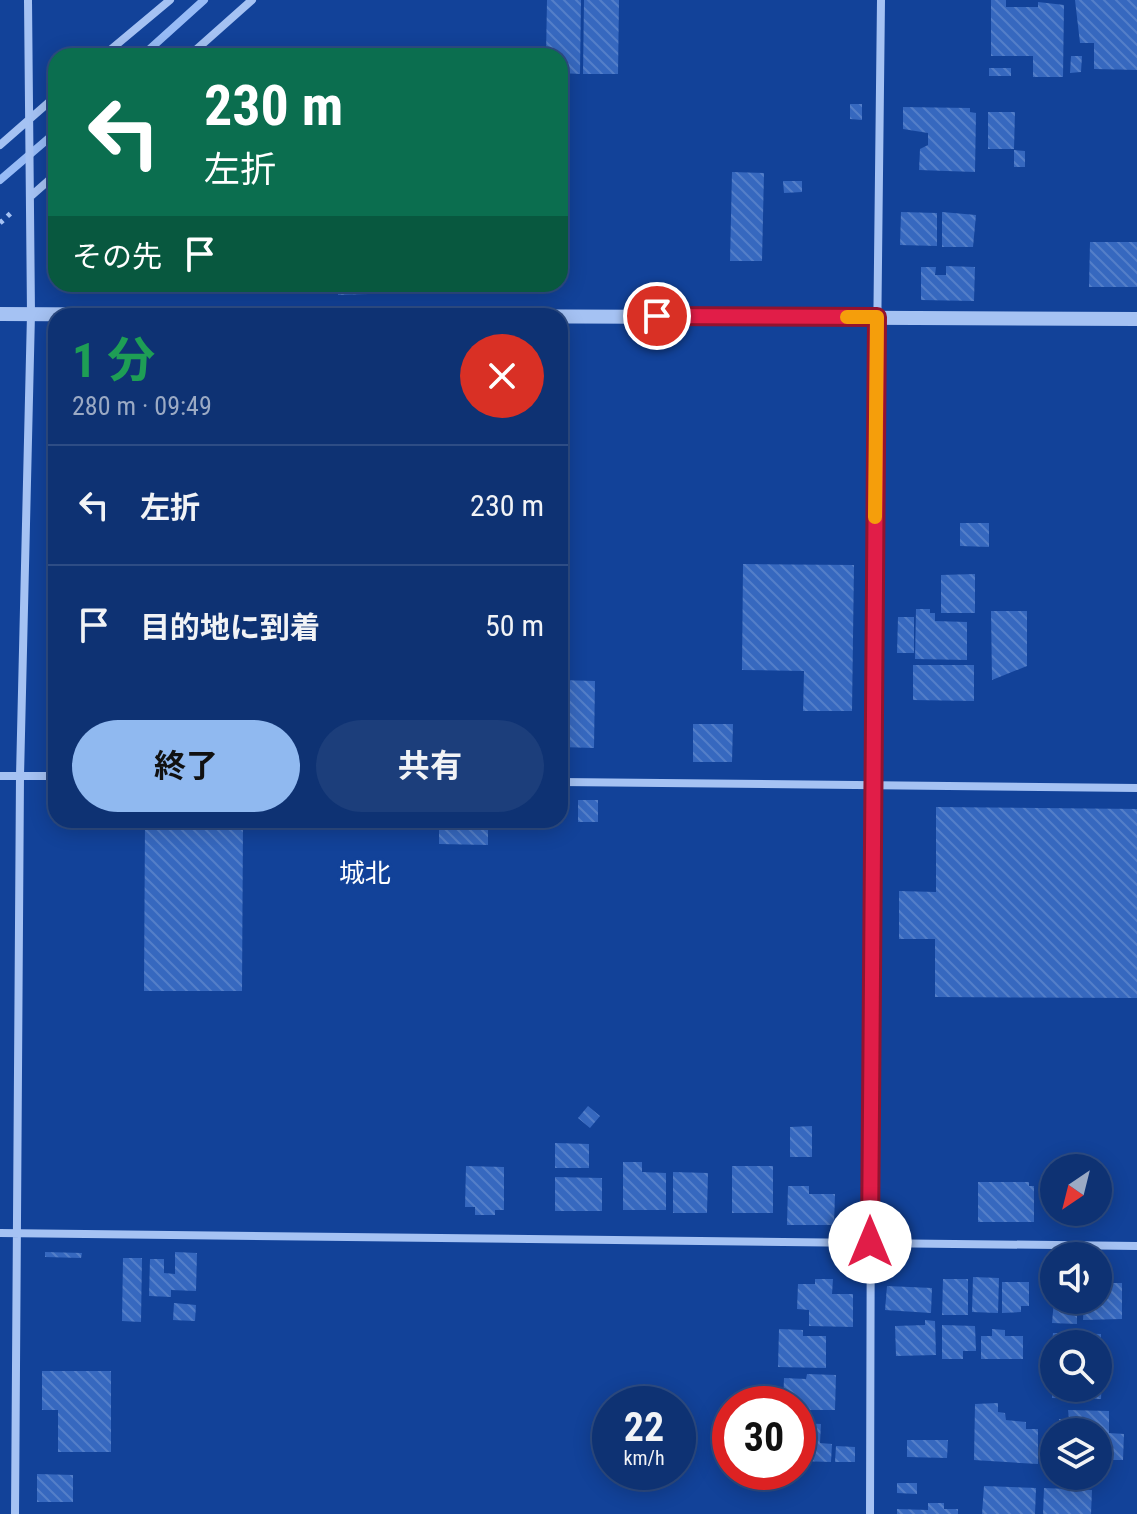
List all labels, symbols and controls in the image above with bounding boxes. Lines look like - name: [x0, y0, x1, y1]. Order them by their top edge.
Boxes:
- text: 230 m: [204, 73, 343, 139]
- icon: left: [72, 80, 176, 184]
- text: 左折: [204, 149, 276, 191]
- icon: arrive: [178, 232, 222, 276]
- text: その先: [72, 239, 162, 274]
- pin: [623, 282, 691, 350]
- icon: arrive: [635, 294, 679, 338]
- text: 1 分: [72, 332, 155, 389]
- button: close: [460, 334, 544, 418]
- text: 280 m · 09:49: [72, 391, 212, 421]
- icon: left: [72, 483, 116, 527]
- text: 230 m: [470, 488, 544, 523]
- text: 左折: [140, 490, 200, 525]
- icon: arrive: [72, 603, 116, 647]
- text: 50 m: [485, 608, 544, 643]
- text: 目的地に到着: [140, 610, 320, 645]
- button: 終了: [72, 720, 300, 812]
- button: 共有: [316, 720, 544, 812]
- district label: 城北: [339, 858, 391, 888]
- north arrow: [1040, 1154, 1112, 1226]
- map controls: [1040, 1154, 1112, 1490]
- position arrow: [828, 1200, 912, 1284]
- button: sound: [1040, 1242, 1112, 1314]
- button: search: [1040, 1330, 1112, 1402]
- speed limit sign: 30: [712, 1386, 816, 1490]
- text: 22: [624, 1404, 664, 1451]
- button: layers: [1040, 1418, 1112, 1490]
- text: km/h: [623, 1446, 665, 1470]

